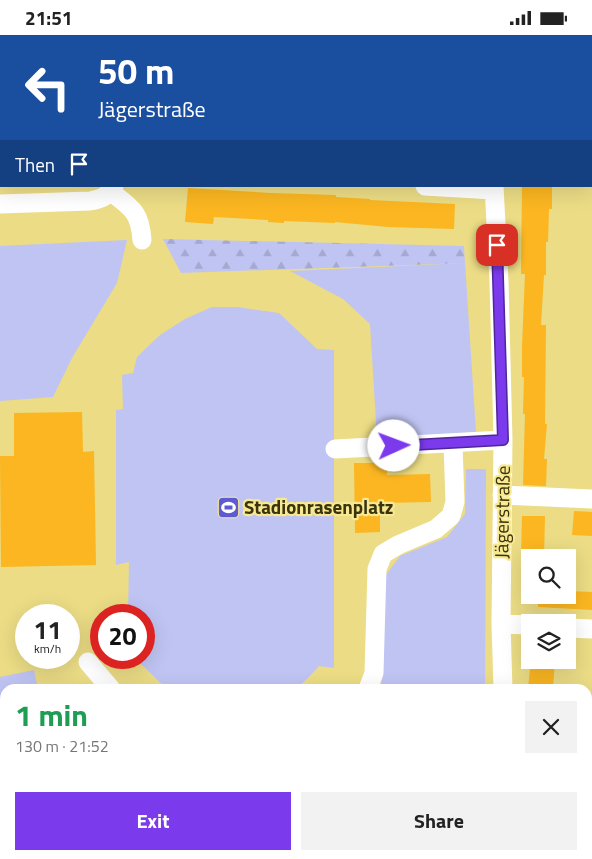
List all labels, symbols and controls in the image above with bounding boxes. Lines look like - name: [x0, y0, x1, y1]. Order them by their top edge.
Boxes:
- text: 21:51: [25, 3, 72, 32]
- text: 50 m: [98, 44, 174, 98]
- icon: left: [15, 55, 80, 120]
- text: Jägerstraße: [98, 92, 206, 126]
- text: Then: [15, 150, 55, 179]
- icon: arrive: [65, 150, 93, 178]
- pin: [476, 224, 518, 266]
- icon: arrive: [483, 231, 511, 259]
- position arrow: [367, 419, 419, 471]
- street label: Jägerstraße: [486, 465, 517, 559]
- place label: Stadionrasenplatz: [244, 492, 393, 521]
- sports icon: Stadionrasenplatz: [216, 495, 240, 519]
- map controls: [521, 549, 576, 669]
- button: search: [521, 549, 576, 604]
- speed limit sign: 20: [90, 604, 155, 669]
- text: 11: [33, 611, 62, 649]
- button: layers: [521, 614, 576, 669]
- text: km/h: [34, 639, 61, 658]
- text: 1 min: [15, 692, 88, 738]
- button: close: [525, 701, 577, 753]
- text: 130 m · 21:52: [15, 734, 109, 758]
- button: Exit: [15, 792, 291, 850]
- button: Share: [301, 792, 577, 850]

